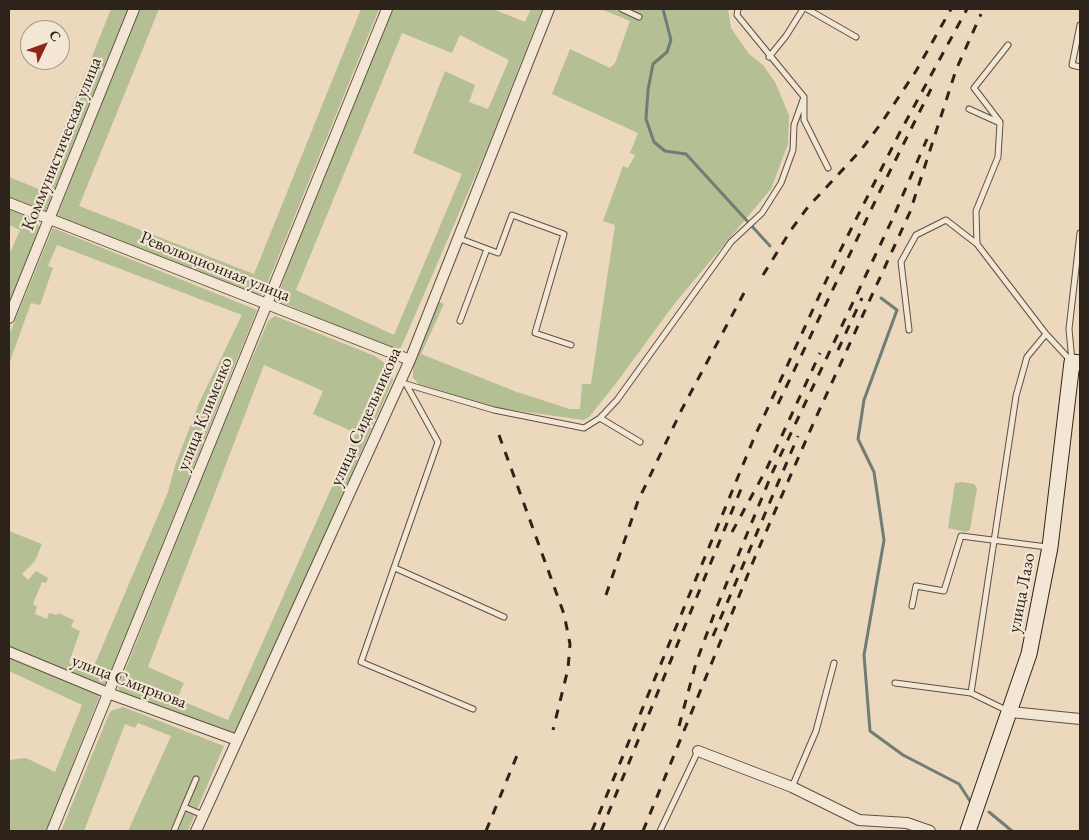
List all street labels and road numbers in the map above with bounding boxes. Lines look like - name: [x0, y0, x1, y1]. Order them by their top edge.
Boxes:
- street label: Коммунистическая улица: [17, 54, 107, 234]
- street label: Революционная улица: [137, 227, 293, 307]
- street label: улица Сидельникова: [326, 344, 406, 490]
- street label: улица Клименко: [172, 354, 238, 474]
- street label: улица Лазо: [1004, 551, 1040, 635]
- street label: улица Смирнова: [68, 650, 190, 714]

